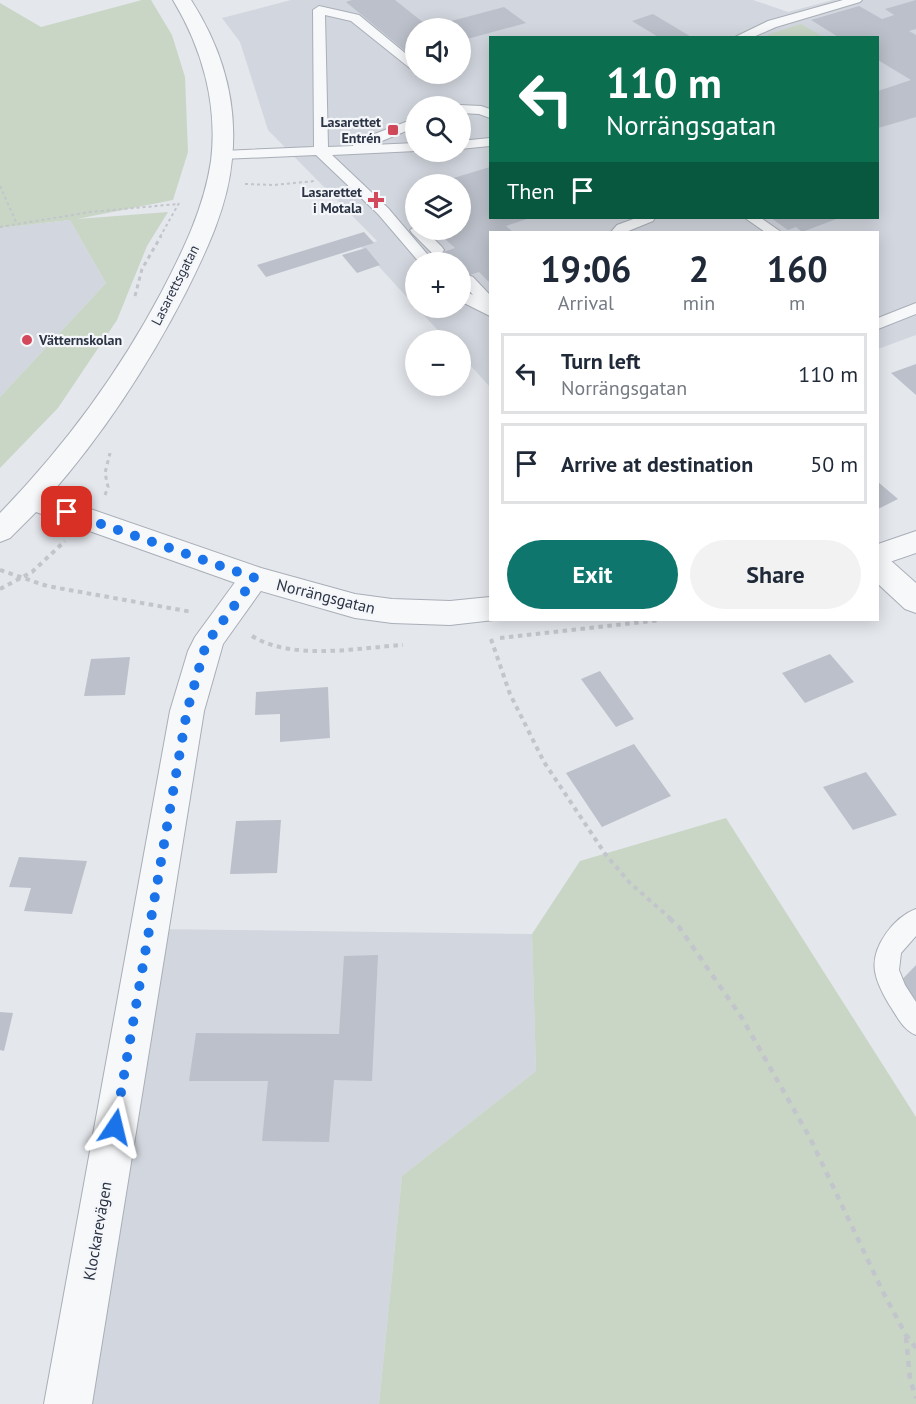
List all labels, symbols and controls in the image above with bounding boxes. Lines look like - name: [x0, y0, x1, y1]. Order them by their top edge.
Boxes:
- map controls: [405, 18, 471, 396]
- button: sound: [405, 18, 471, 84]
- text: 110 m: [606, 55, 722, 110]
- icon: left: [507, 60, 585, 138]
- button: search: [405, 96, 471, 162]
- text: Norrängsgatan: [606, 108, 776, 142]
- place label: Lasarettet Entrén: [320, 113, 381, 147]
- marker: Lasarettet Entrén: [386, 123, 400, 137]
- button: layers: [405, 174, 471, 240]
- icon: arrive: [566, 174, 599, 207]
- text: Then: [507, 177, 554, 205]
- place label: Lasarettet i Motala: [301, 183, 362, 217]
- marker: Lasarettet i Motala: [367, 191, 385, 209]
- street label: Lasarettsgatan: [147, 242, 203, 328]
- text: 19:06: [540, 245, 632, 292]
- text: 2: [689, 245, 709, 292]
- text: 160: [767, 245, 828, 292]
- button: +: [405, 252, 471, 318]
- text: Arrival: [558, 290, 614, 316]
- text: min: [683, 290, 715, 316]
- text: m: [789, 290, 805, 316]
- button: −: [405, 330, 471, 396]
- place label: Vätternskolan: [38, 331, 122, 349]
- marker: Vätternskolan: [20, 333, 34, 347]
- text: Turn left: [561, 347, 641, 375]
- icon: left: [510, 357, 543, 390]
- text: 110 m: [798, 360, 858, 388]
- text: Norrängsgatan: [561, 375, 687, 401]
- icon: arrive: [510, 447, 543, 480]
- text: Arrive at destination: [561, 450, 753, 478]
- text: 50 m: [810, 450, 858, 478]
- pin: [41, 486, 92, 537]
- icon: arrive: [50, 495, 83, 528]
- button: Exit: [507, 540, 678, 609]
- button: Share: [690, 540, 861, 609]
- street label: Norrängsgatan: [275, 574, 377, 618]
- position arrow: [83, 1095, 147, 1159]
- street label: Klockarevägen: [78, 1180, 116, 1282]

